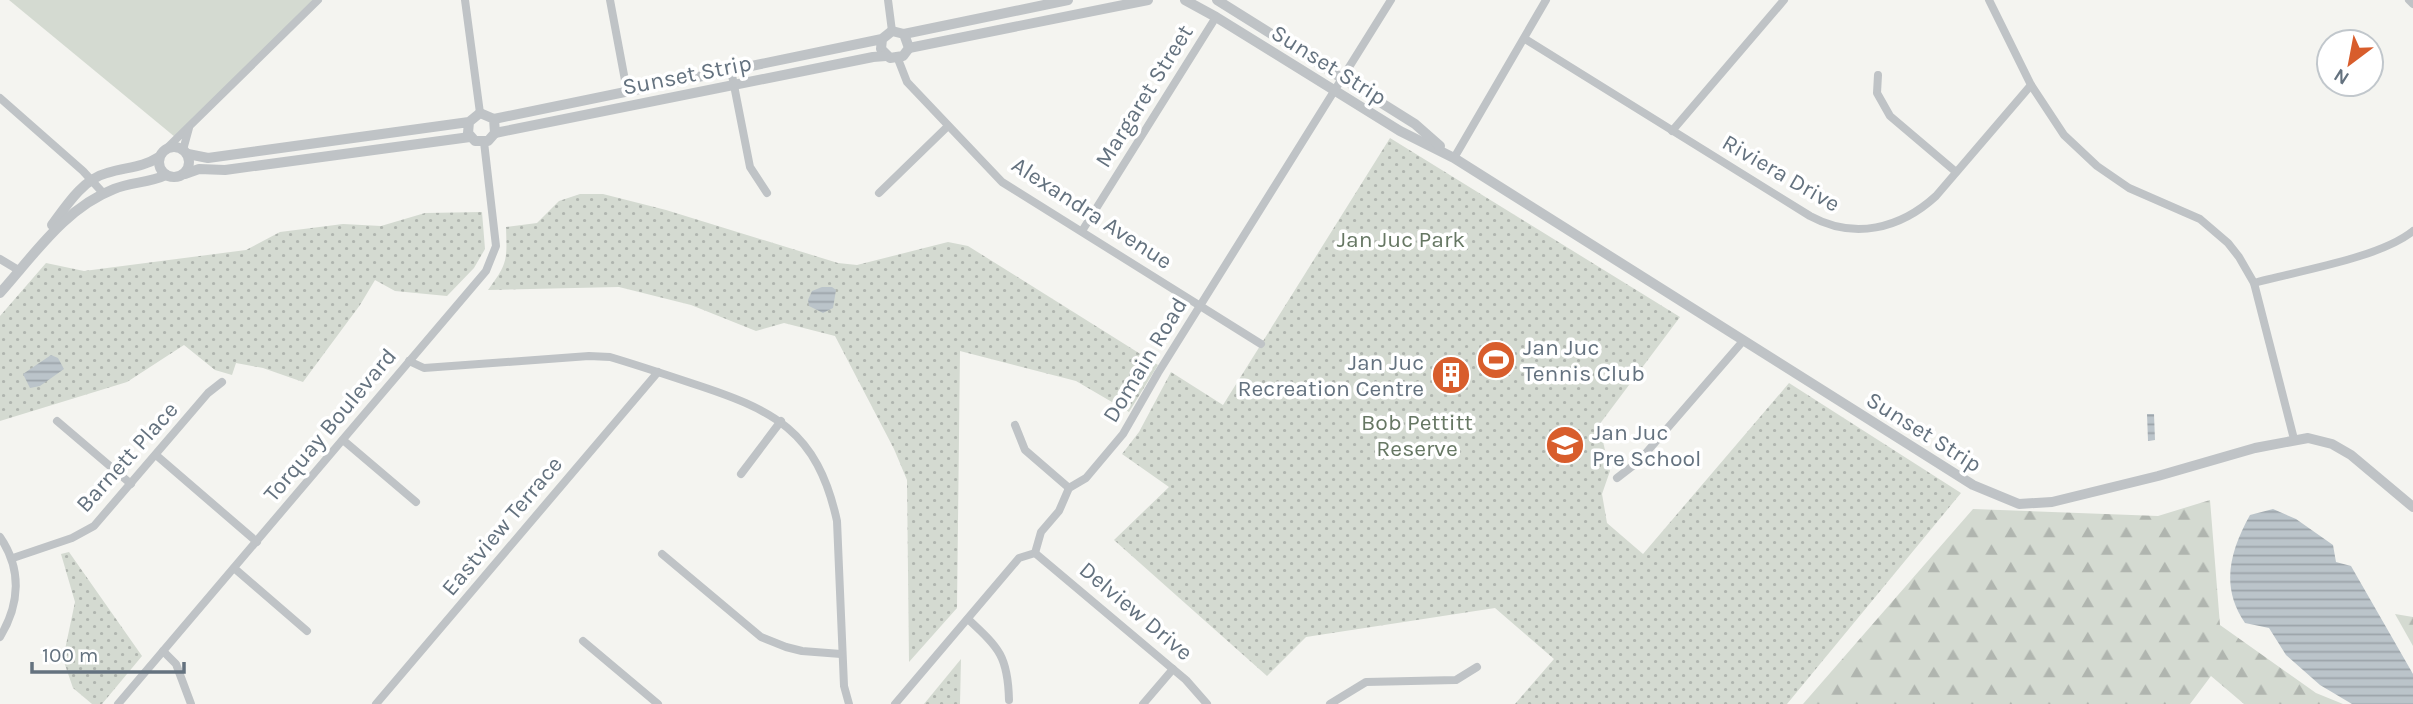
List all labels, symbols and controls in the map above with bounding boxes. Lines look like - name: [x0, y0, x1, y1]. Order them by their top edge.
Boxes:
- street label: Margaret Street: [1089, 19, 1199, 172]
- street label: Sunset Strip: [1266, 19, 1392, 111]
- north arrow: [2315, 28, 2385, 98]
- street label: Sunset Strip: [620, 49, 754, 101]
- text: N: [2330, 64, 2353, 90]
- street label: Riviera Drive: [1717, 128, 1845, 218]
- street label: Alexandra Avenue: [1007, 151, 1177, 275]
- park label: Jan Juc Park: [1337, 226, 1465, 253]
- street label: Domain Road: [1097, 293, 1193, 427]
- place label: Jan Juc Tennis Club: [1523, 334, 1645, 387]
- sports icon: Jan Juc Tennis Club: [1475, 339, 1517, 381]
- street label: Torquay Boulevard: [258, 343, 402, 507]
- place label: Jan Juc Recreation Centre: [1237, 349, 1424, 402]
- building icon: Jan Juc Recreation Centre: [1430, 354, 1472, 396]
- street label: Sunset Strip: [1861, 386, 1987, 478]
- street label: Barnett Place: [70, 396, 184, 518]
- park label: Bob Pettitt Reserve: [1361, 409, 1473, 462]
- place label: Jan Juc Pre School: [1592, 419, 1702, 472]
- school or university icon: Jan Juc Pre School: [1544, 424, 1586, 466]
- street label: Eastview Terrace: [436, 451, 568, 601]
- street label: Delview Drive: [1074, 556, 1198, 666]
- scale bar: [32, 630, 184, 674]
- text: 100 m: [42, 643, 99, 667]

